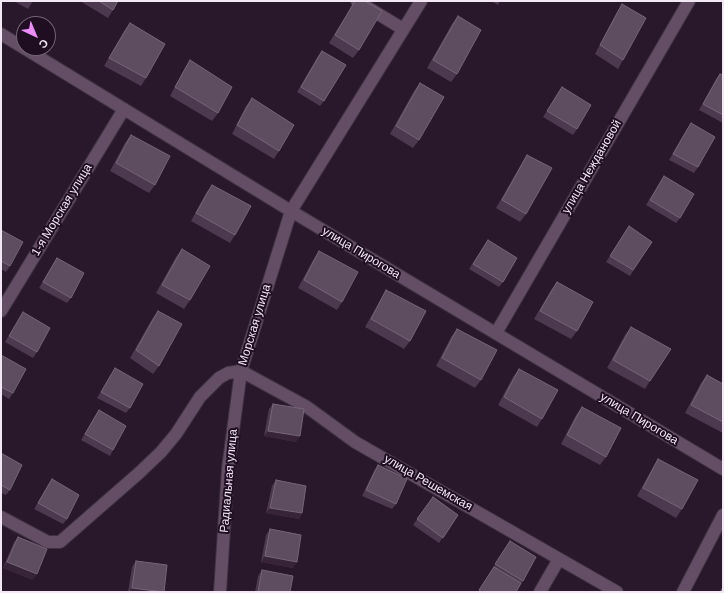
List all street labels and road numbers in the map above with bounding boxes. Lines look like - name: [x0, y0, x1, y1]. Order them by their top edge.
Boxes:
- street label: улица Неждановой: [559, 117, 625, 217]
- street label: 1-я Морская улица: [29, 161, 95, 259]
- street label: улица Пирогова: [319, 224, 403, 282]
- street label: Морская улица: [236, 282, 274, 368]
- street label: улица Пирогова: [597, 390, 681, 448]
- street label: Радиальная улица: [217, 429, 241, 533]
- street label: улица Решемская: [381, 452, 475, 514]

